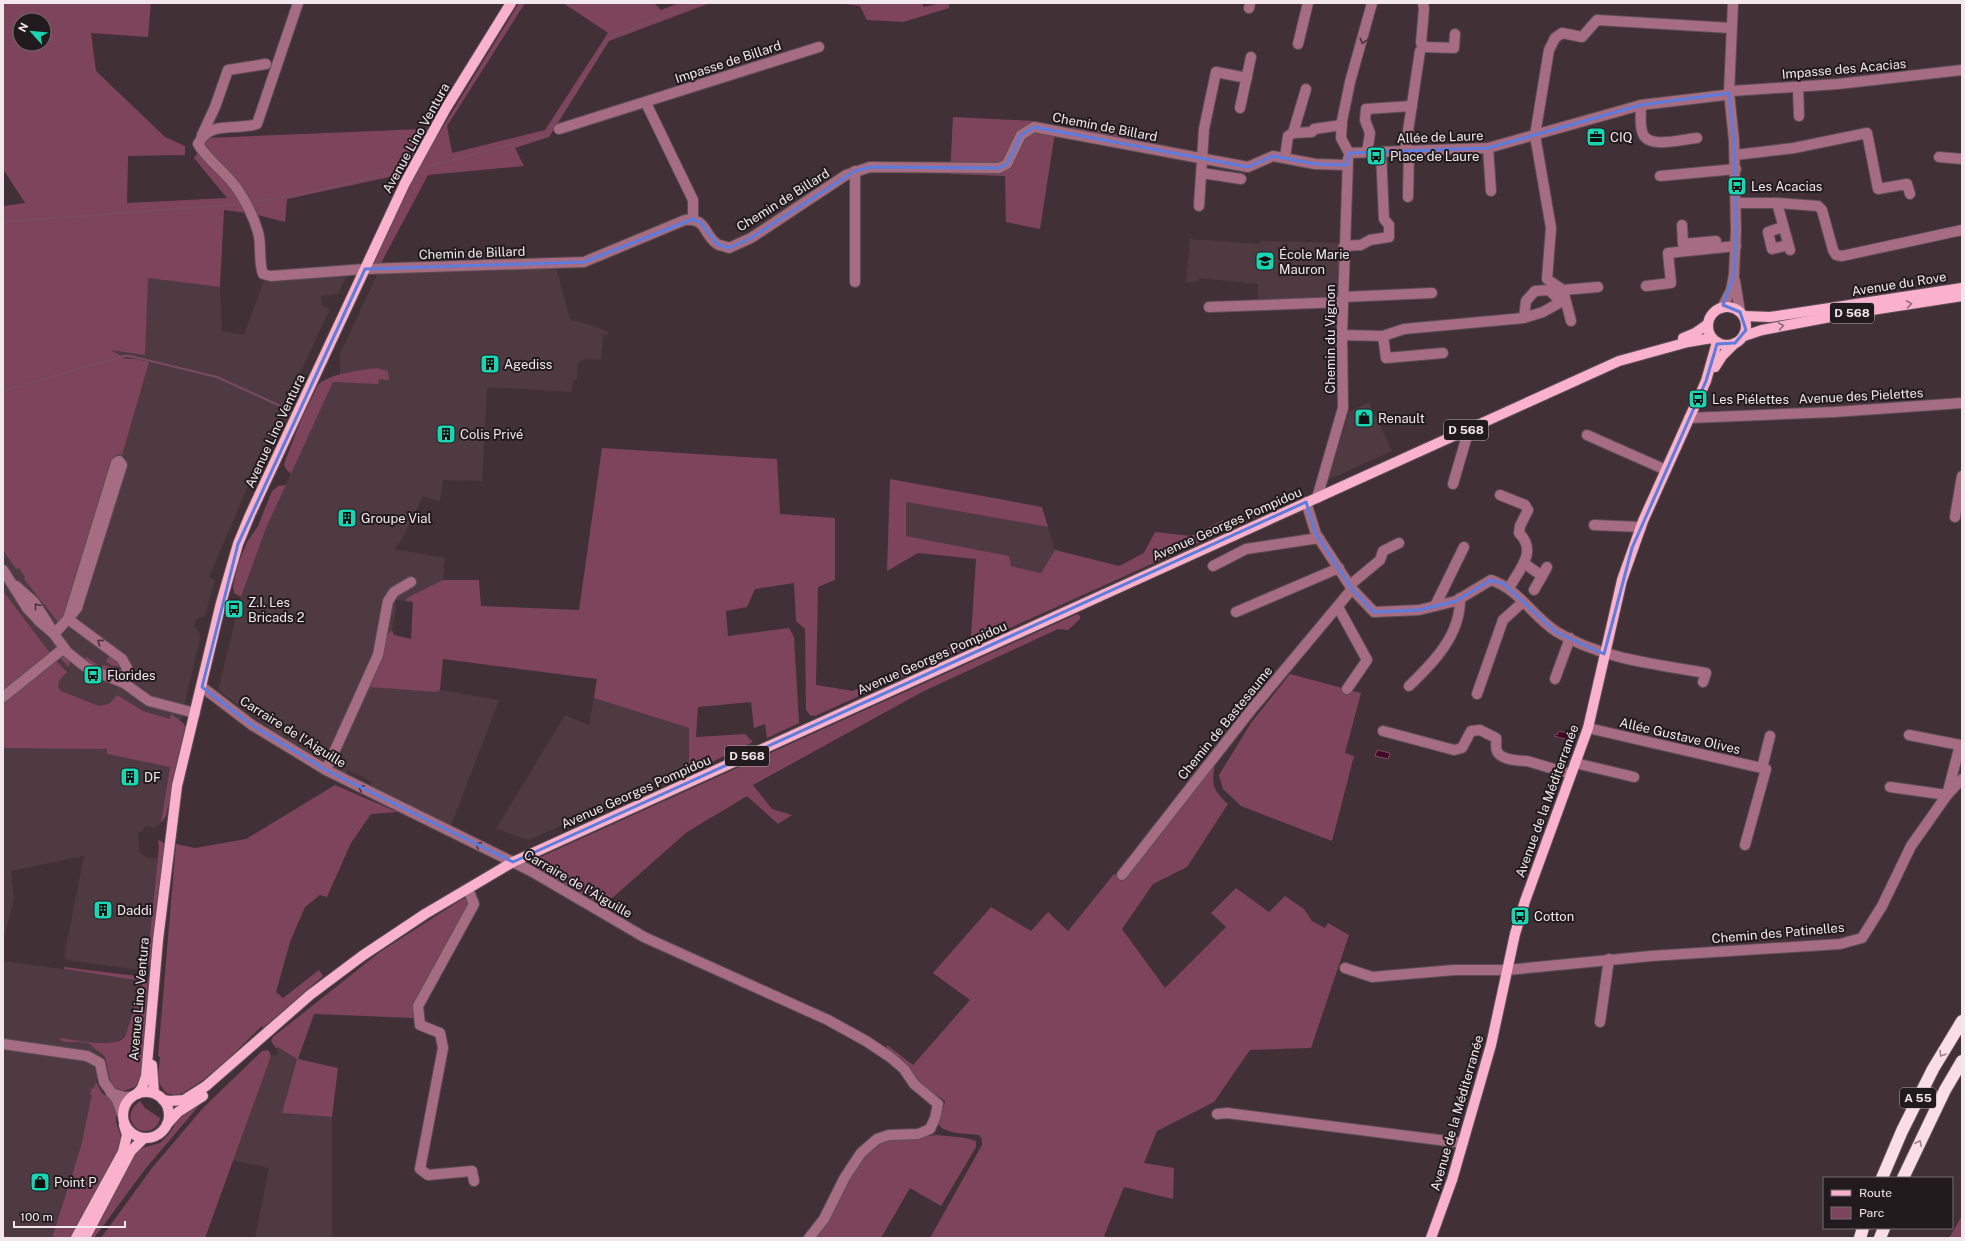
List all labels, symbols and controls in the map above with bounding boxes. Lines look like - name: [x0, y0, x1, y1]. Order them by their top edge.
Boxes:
- north arrow: [12, 12, 52, 52]
- text: N: [16, 21, 30, 34]
- one-way arrow: [1359, 37, 1368, 44]
- street label: Impasse de Billard: [673, 38, 783, 86]
- street label: Impasse des Acacias: [1781, 56, 1907, 82]
- street label: Avenue Lino Ventura: [379, 80, 453, 196]
- street label: Chemin de Billard: [1051, 109, 1159, 145]
- office icon: CIQ: [1585, 126, 1607, 148]
- street label: Allée de Laure: [1396, 128, 1484, 146]
- place label: CIQ: [1610, 130, 1632, 145]
- bus stop icon: Place de Laure: [1365, 145, 1387, 167]
- place label: Place de Laure: [1390, 149, 1479, 164]
- street label: Chemin de Billard: [734, 165, 832, 235]
- bus stop icon: Les Acacias: [1726, 175, 1748, 197]
- place label: Les Acacias: [1751, 179, 1822, 194]
- street label: Chemin de Billard: [418, 244, 526, 262]
- place label: École Marie Mauron: [1279, 246, 1350, 277]
- school or university icon: École Marie Mauron: [1254, 250, 1276, 272]
- street label: Avenue du Rove: [1851, 269, 1947, 299]
- street label: Chemin du Vignon: [1323, 284, 1338, 394]
- one-way arrow: [1906, 300, 1912, 309]
- road number: D 568: [1830, 303, 1874, 323]
- one-way arrow: [1778, 322, 1784, 331]
- building icon: Agediss: [479, 353, 501, 375]
- place label: Agediss: [504, 357, 552, 372]
- street label: Avenue Lino Ventura: [242, 372, 308, 490]
- street label: Avenue des Pielettes: [1798, 385, 1924, 407]
- bus stop icon: Les Piélettes: [1687, 388, 1709, 410]
- place label: Les Piélettes: [1712, 392, 1789, 407]
- shop icon: Renault: [1353, 407, 1375, 429]
- place label: Renault: [1378, 411, 1425, 426]
- road number: D 568: [1444, 420, 1488, 440]
- building icon: Colis Privé: [435, 423, 457, 445]
- place label: Colis Privé: [460, 427, 523, 442]
- street label: Avenue Georges Pompidou: [1150, 484, 1304, 564]
- building icon: Groupe Vial: [336, 507, 358, 529]
- place label: Groupe Vial: [361, 511, 431, 526]
- place label: Z.I. Les Bricads 2: [248, 595, 305, 625]
- bus stop icon: Z.I. Les Bricads 2: [223, 598, 245, 620]
- one-way arrow: [35, 603, 42, 610]
- street label: Avenue Georges Pompidou: [855, 618, 1009, 698]
- one-way arrow: [97, 640, 104, 647]
- street label: Chemin de Bastesaume: [1175, 663, 1275, 783]
- bus stop icon: Florides: [82, 664, 104, 686]
- place label: Florides: [107, 668, 156, 683]
- street label: Carraire de l'Aiguille: [237, 693, 349, 771]
- street label: Allée Gustave Olives: [1618, 715, 1742, 757]
- street label: Avenue de la Méditerranée: [1512, 723, 1582, 879]
- road number: D 568: [725, 746, 769, 766]
- street label: Avenue Georges Pompidou: [559, 752, 713, 832]
- building icon: DF: [119, 766, 141, 788]
- place label: DF: [144, 770, 161, 785]
- one-way arrow: [358, 785, 366, 793]
- one-way arrow: [475, 842, 482, 850]
- street label: Carraire de l'Aiguille: [521, 847, 635, 921]
- building icon: Daddi: [92, 899, 114, 921]
- place label: Daddi: [117, 903, 152, 918]
- bus stop icon: Cotton: [1509, 905, 1531, 927]
- place label: Cotton: [1534, 909, 1574, 924]
- street label: Chemin des Patinelles: [1711, 920, 1845, 946]
- street label: Avenue Lino Ventura: [126, 937, 152, 1061]
- street label: Avenue de la Méditerranée: [1428, 1033, 1486, 1193]
- one-way arrow: [1939, 1050, 1946, 1057]
- road number: A 55: [1900, 1088, 1936, 1108]
- one-way arrow: [1914, 1139, 1922, 1147]
- shop icon: Point P: [29, 1171, 51, 1193]
- place label: Point P: [54, 1175, 97, 1190]
- legend: [1823, 1177, 1953, 1229]
- text: Route: [1859, 1186, 1892, 1200]
- scale bar: [14, 1203, 125, 1229]
- text: Parc: [1859, 1206, 1884, 1220]
- text: 100 m: [20, 1210, 53, 1224]

